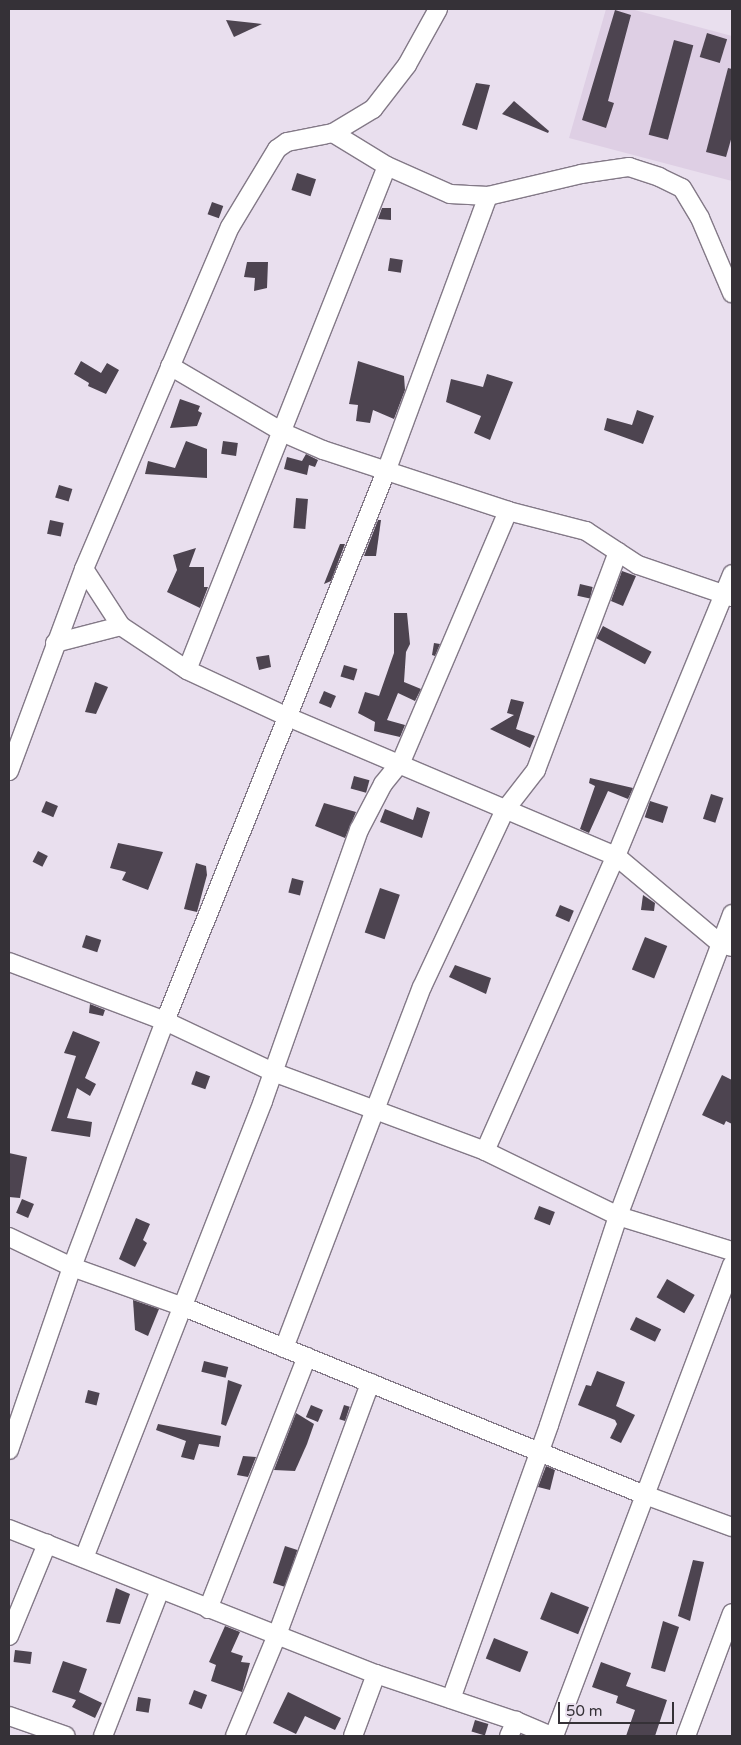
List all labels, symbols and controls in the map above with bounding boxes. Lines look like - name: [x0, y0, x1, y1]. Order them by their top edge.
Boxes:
- scale bar: [561, 1692, 677, 1724]
- text: 50 m: [566, 1702, 603, 1720]

